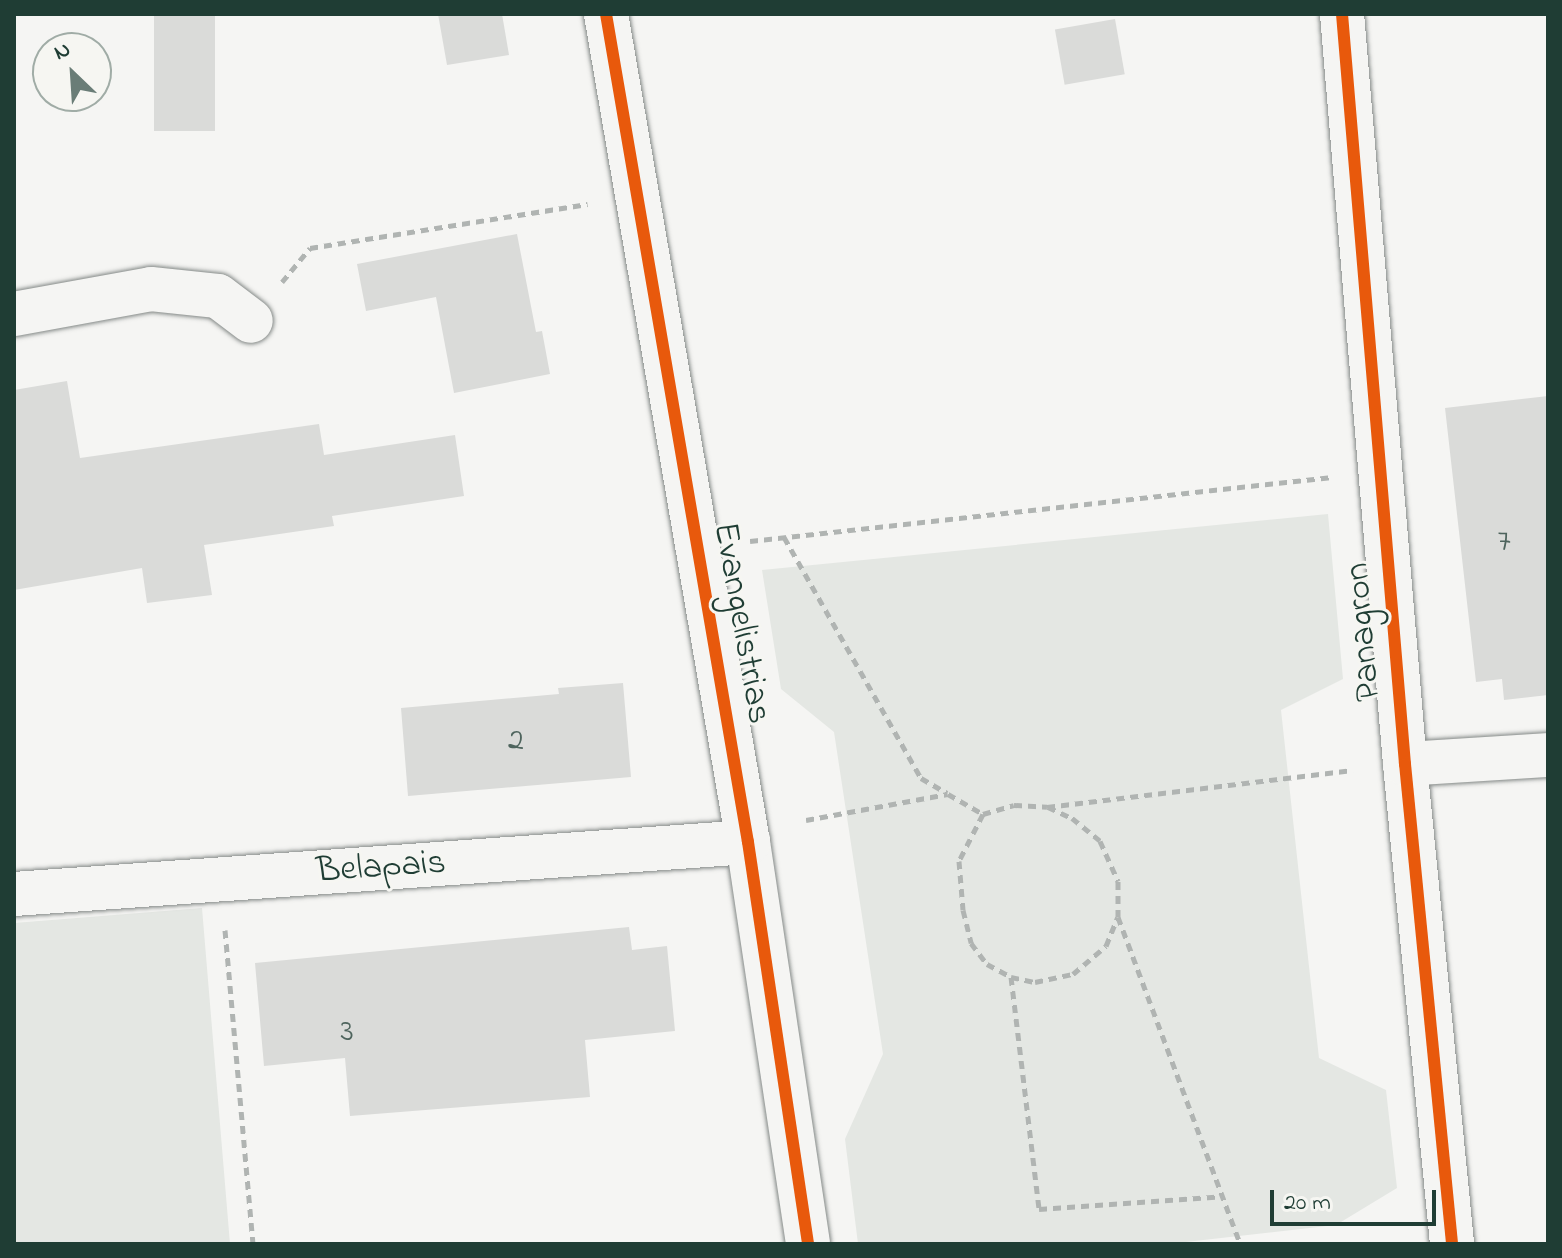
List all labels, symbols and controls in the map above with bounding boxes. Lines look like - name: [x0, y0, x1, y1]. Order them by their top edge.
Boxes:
- north arrow: [32, 32, 112, 112]
- text: N: [49, 34, 76, 70]
- street label: Evangelistrias: [702, 519, 780, 727]
- house number: 7: [1497, 524, 1511, 562]
- street label: Panagron: [1336, 561, 1392, 703]
- house number: 2: [508, 723, 524, 761]
- street label: Belapais: [315, 842, 447, 894]
- house number: 3: [340, 1014, 354, 1052]
- scale bar: [1274, 1174, 1440, 1224]
- text: 20 m: [1284, 1186, 1331, 1221]

